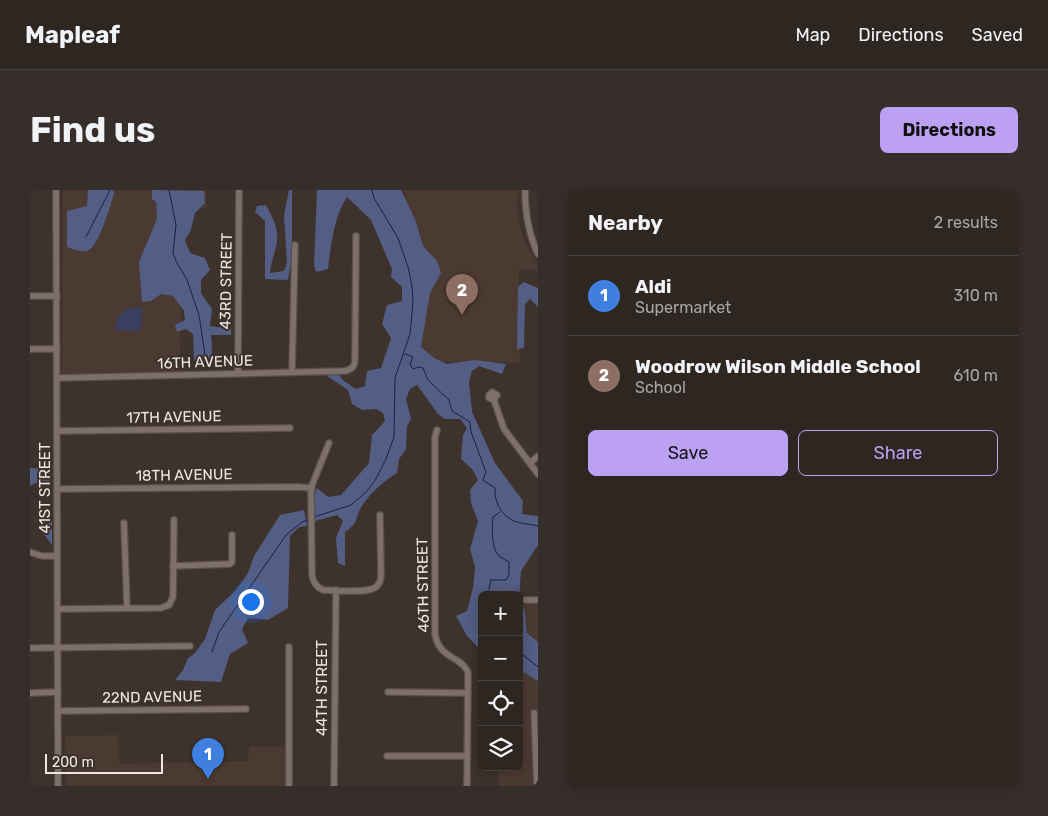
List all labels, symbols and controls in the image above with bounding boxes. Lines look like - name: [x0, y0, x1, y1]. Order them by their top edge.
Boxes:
- text: Mapleaf: [25, 21, 120, 49]
- text: Map: [795, 24, 830, 46]
- text: Directions: [858, 24, 944, 46]
- text: Saved: [972, 24, 1023, 46]
- button: Directions: [880, 107, 1018, 153]
- text: Find us: [30, 109, 155, 151]
- text: Nearby: [588, 210, 663, 235]
- text: 2 results: [934, 213, 998, 232]
- street label: 43RD STREET: [216, 232, 236, 330]
- pin: 2: [446, 274, 478, 315]
- text: Aldi: [635, 275, 671, 298]
- text: 1: [600, 286, 608, 305]
- text: 310 m: [954, 286, 998, 305]
- text: Supermarket: [635, 298, 731, 317]
- street label: 16TH AVENUE: [157, 351, 253, 373]
- text: Woodrow Wilson Middle School: [635, 355, 921, 378]
- text: 2: [599, 366, 609, 385]
- text: 610 m: [954, 366, 998, 385]
- text: School: [635, 378, 686, 397]
- street label: 17TH AVENUE: [126, 407, 222, 427]
- button: Save: [588, 430, 788, 476]
- button: Share: [798, 430, 998, 476]
- street label: 41ST STREET: [36, 442, 54, 534]
- street label: 18TH AVENUE: [135, 465, 233, 485]
- street label: 46TH STREET: [413, 537, 433, 633]
- your location: [238, 589, 264, 615]
- map controls: [478, 591, 523, 771]
- button: +: [478, 591, 523, 636]
- button: −: [478, 636, 523, 681]
- street label: 44TH STREET: [313, 640, 331, 736]
- button: locate: [478, 681, 523, 726]
- street label: 22ND AVENUE: [102, 687, 202, 707]
- button: layers: [478, 726, 523, 771]
- pin: 1: [192, 738, 224, 779]
- scale bar: [45, 751, 162, 774]
- text: 200 m: [52, 754, 94, 771]

